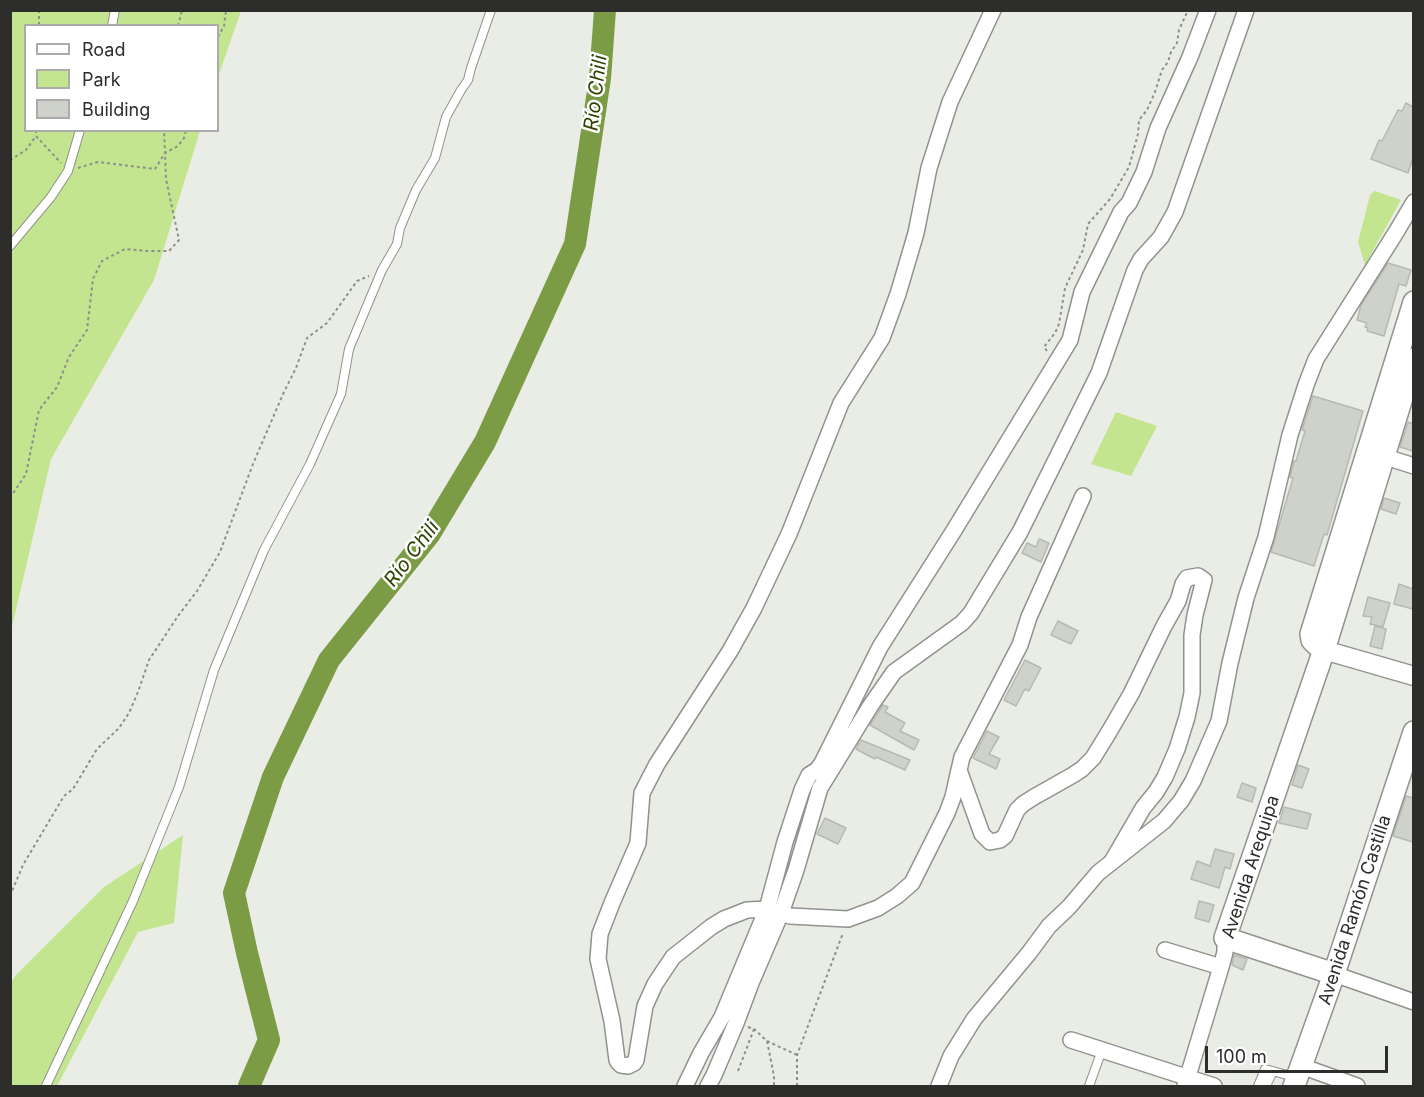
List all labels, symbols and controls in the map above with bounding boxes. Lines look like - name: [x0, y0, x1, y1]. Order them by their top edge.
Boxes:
- legend: [24, 24, 219, 132]
- text: Road: [82, 39, 125, 60]
- water label: Río Chili: [579, 54, 613, 132]
- text: Park: [82, 69, 121, 90]
- text: Building: [82, 99, 150, 120]
- water label: Río Chili: [379, 516, 445, 592]
- street label: Avenida Arequipa: [1218, 793, 1284, 941]
- street label: Avenida Ramón Castilla: [1314, 812, 1396, 1008]
- scale bar: [1208, 1034, 1391, 1072]
- text: 100 m: [1216, 1046, 1267, 1067]

